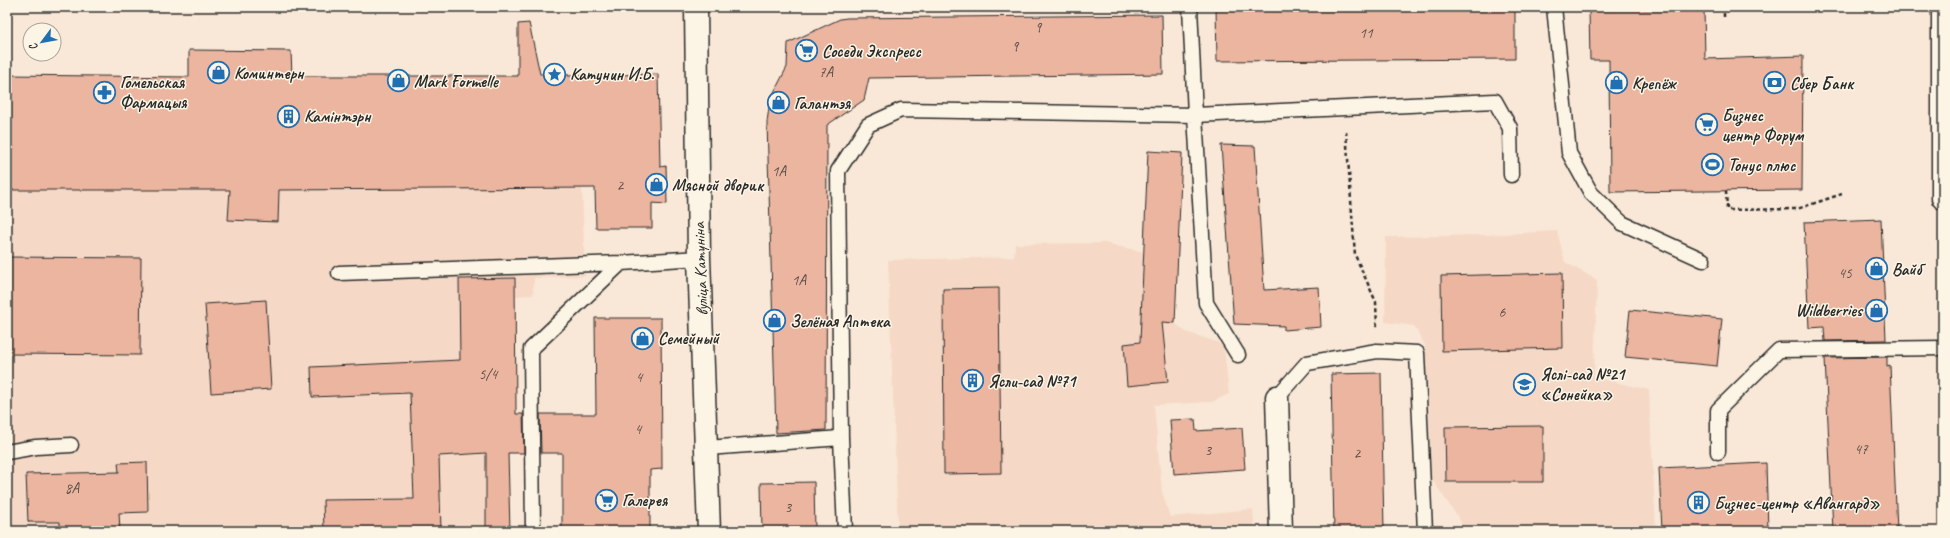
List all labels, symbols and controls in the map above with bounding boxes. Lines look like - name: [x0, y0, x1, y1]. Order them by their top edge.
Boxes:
- house number: 9: [1035, 18, 1043, 37]
- north arrow: [22, 22, 62, 62]
- house number: 11: [1359, 24, 1374, 43]
- house number: 9: [1012, 37, 1020, 56]
- supermarket icon: Соседи Экспресс: [793, 38, 819, 64]
- text: С: [25, 40, 41, 53]
- place label: Соседи Экспресс: [822, 41, 922, 62]
- shop icon: Коминтерн: [205, 60, 231, 86]
- place icon: Катунин И.Б.: [542, 61, 568, 87]
- place label: Коминтерн: [234, 63, 305, 84]
- house number: 7А: [819, 63, 835, 82]
- place label: Катунин И.Б.: [570, 64, 655, 85]
- shop icon: Mark Formelle: [386, 68, 412, 94]
- shop icon: Крепёж: [1604, 70, 1630, 96]
- bank icon: Сбер Банк: [1762, 70, 1788, 96]
- place label: Mark Formelle: [414, 71, 500, 92]
- place label: Гомельская Фармацыя: [120, 72, 187, 113]
- place label: Крепёж: [1632, 73, 1677, 94]
- place label: Сбер Банк: [1790, 73, 1855, 94]
- pharmacy icon: Гомельская Фармацыя: [91, 79, 117, 105]
- shop icon: Галантэя: [765, 90, 791, 116]
- place label: Галантэя: [794, 93, 851, 114]
- building icon: Камінтэрн: [275, 103, 301, 129]
- place label: Бизнес центр Форум: [1722, 105, 1805, 146]
- place label: Камінтэрн: [304, 106, 372, 127]
- supermarket icon: Бизнес центр Форум: [1693, 112, 1719, 138]
- sports icon: Тонус плюс: [1699, 152, 1725, 178]
- place label: Тонус плюс: [1728, 155, 1797, 176]
- house number: 1А: [772, 162, 788, 181]
- shop icon: Мясной дворик: [643, 172, 669, 198]
- place label: Мясной дворик: [672, 175, 765, 196]
- house number: 2: [617, 176, 625, 195]
- street label: вуліца Катуніна: [688, 220, 713, 316]
- shop icon: Вайб: [1864, 256, 1890, 282]
- place label: Вайб: [1892, 259, 1927, 280]
- house number: 45: [1838, 264, 1853, 283]
- house number: 1А: [792, 271, 808, 290]
- shop icon: Wildberries: [1864, 297, 1890, 323]
- place label: Wildberries: [1796, 300, 1864, 321]
- house number: 6: [1499, 303, 1507, 322]
- shop icon: Зелёная Аптека: [762, 308, 788, 334]
- place label: Зелёная Аптека: [790, 311, 891, 332]
- shop icon: Семейный: [629, 325, 655, 351]
- place label: Семейный: [658, 328, 721, 349]
- place label: Яслі-сад №21 «Сонейка»: [1540, 364, 1627, 405]
- house number: 5/4: [479, 365, 498, 384]
- house number: 4: [636, 368, 644, 387]
- building icon: Ясли-сад №71: [959, 368, 985, 394]
- place label: Ясли-сад №71: [988, 371, 1078, 392]
- school or university icon: Яслі-сад №21 «Сонейка»: [1511, 371, 1537, 397]
- house number: 4: [635, 420, 643, 439]
- house number: 47: [1854, 440, 1869, 459]
- house number: 3: [1205, 441, 1213, 460]
- house number: 2: [1354, 444, 1362, 463]
- house number: 8А: [65, 479, 81, 498]
- supermarket icon: Галерея: [593, 487, 619, 513]
- place label: Галерея: [622, 490, 668, 511]
- building icon: Бизнес-центр «Авангард»: [1685, 490, 1711, 516]
- place label: Бизнес-центр «Авангард»: [1714, 493, 1880, 515]
- house number: 3: [785, 498, 793, 517]

